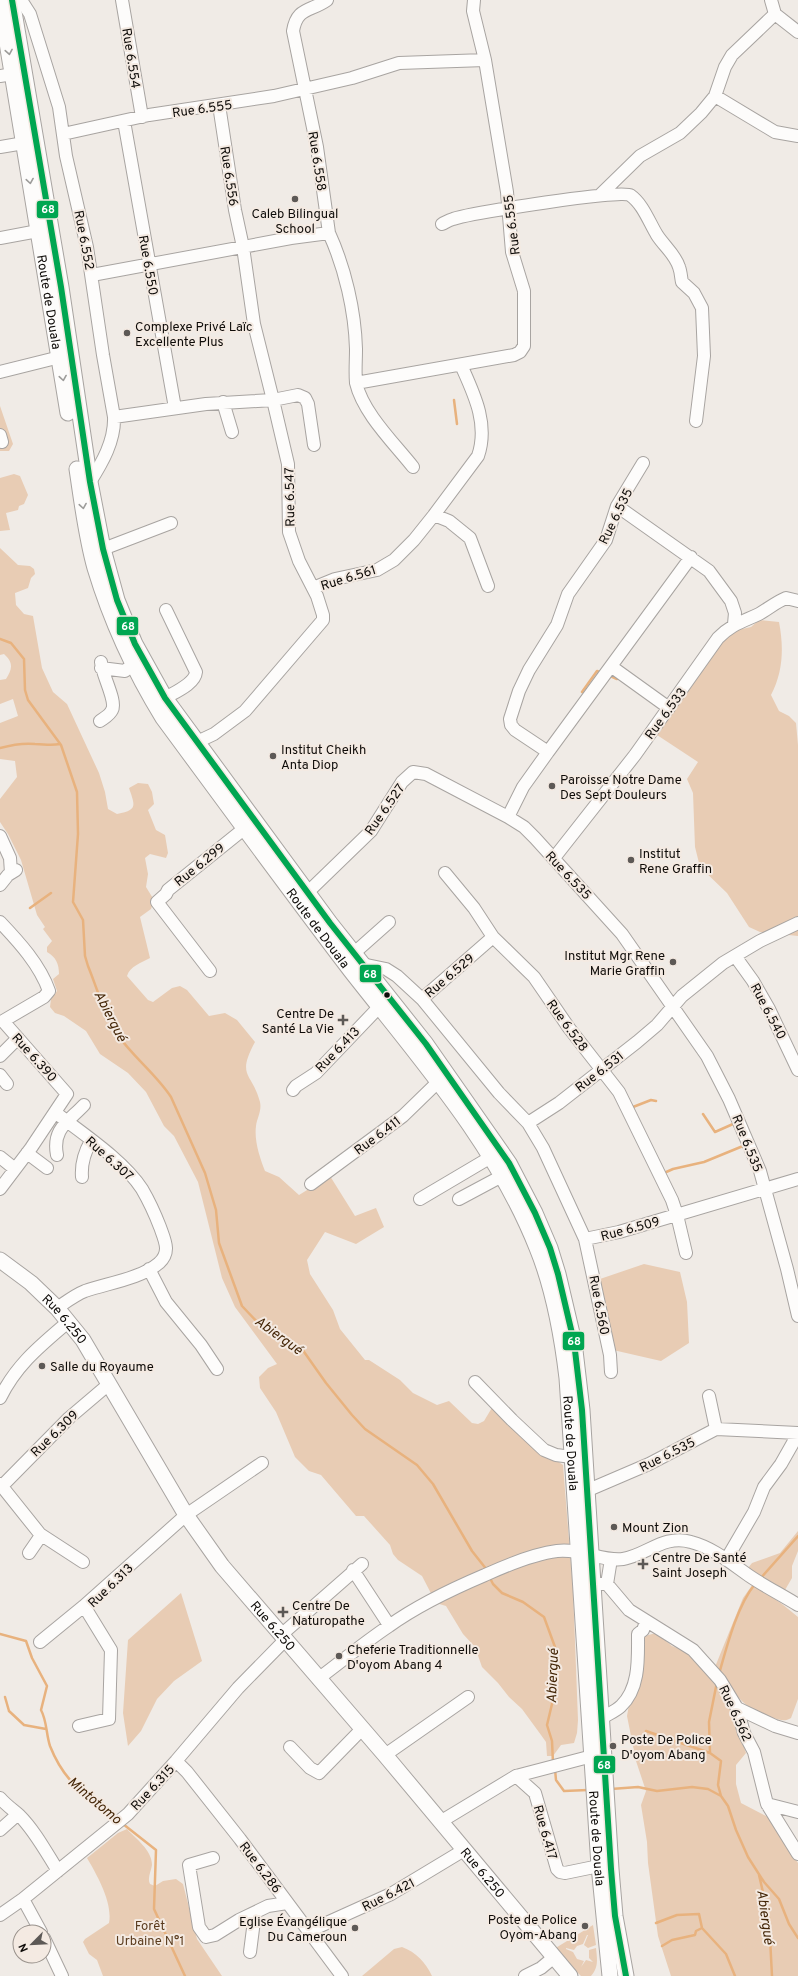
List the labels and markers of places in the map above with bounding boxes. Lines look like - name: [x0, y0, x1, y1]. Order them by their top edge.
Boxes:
- marker: Caleb Bilingual School: [290, 194, 300, 204]
- place label: Caleb Bilingual School: [251, 207, 339, 238]
- place label: Complexe Privé Laïc Excellente Plus: [135, 320, 253, 351]
- marker: Complexe Privé Laïc Excellente Plus: [122, 328, 132, 338]
- place label: Institut Cheikh Anta Diop: [281, 743, 366, 774]
- marker: Institut Cheikh Anta Diop: [268, 751, 278, 761]
- place label: Paroisse Notre Dame Des Sept Douleurs: [560, 773, 682, 804]
- marker: Paroisse Notre Dame Des Sept Douleurs: [547, 781, 557, 791]
- place label: Institut Rene Graffin: [639, 847, 712, 878]
- marker: Institut Rene Graffin: [626, 855, 636, 865]
- place label: Institut Mgr Rene Marie Graffin: [564, 949, 665, 980]
- marker: Institut Mgr Rene Marie Graffin: [668, 957, 678, 967]
- unlabelled marker: [382, 990, 392, 1000]
- place label: Centre De Santé La Vie: [262, 1007, 334, 1038]
- marker: Centre De Santé La Vie: [337, 1014, 349, 1026]
- place label: Salle du Royaume: [50, 1360, 154, 1376]
- marker: Salle du Royaume: [37, 1361, 47, 1371]
- place label: Mount Zion: [622, 1521, 689, 1537]
- marker: Mount Zion: [609, 1522, 619, 1532]
- place label: Centre De Santé Saint Joseph: [652, 1551, 746, 1582]
- marker: Centre De Santé Saint Joseph: [637, 1558, 649, 1570]
- place label: Centre De Naturopathe: [292, 1599, 365, 1630]
- marker: Centre De Naturopathe: [277, 1606, 289, 1618]
- place label: Cheferie Traditionnelle D'oyom Abang 4: [347, 1643, 478, 1674]
- marker: Cheferie Traditionnelle D'oyom Abang 4: [334, 1651, 344, 1661]
- place label: Poste De Police D'oyom Abang: [621, 1733, 712, 1764]
- marker: Poste De Police D'oyom Abang: [608, 1741, 618, 1751]
- place label: Eglise Évangélique Du Cameroun: [239, 1913, 347, 1946]
- place label: Poste de Police Oyom-Abang: [488, 1913, 577, 1944]
- marker: Poste de Police Oyom-Abang: [580, 1921, 590, 1931]
- marker: Eglise Évangélique Du Cameroun: [350, 1923, 360, 1933]

